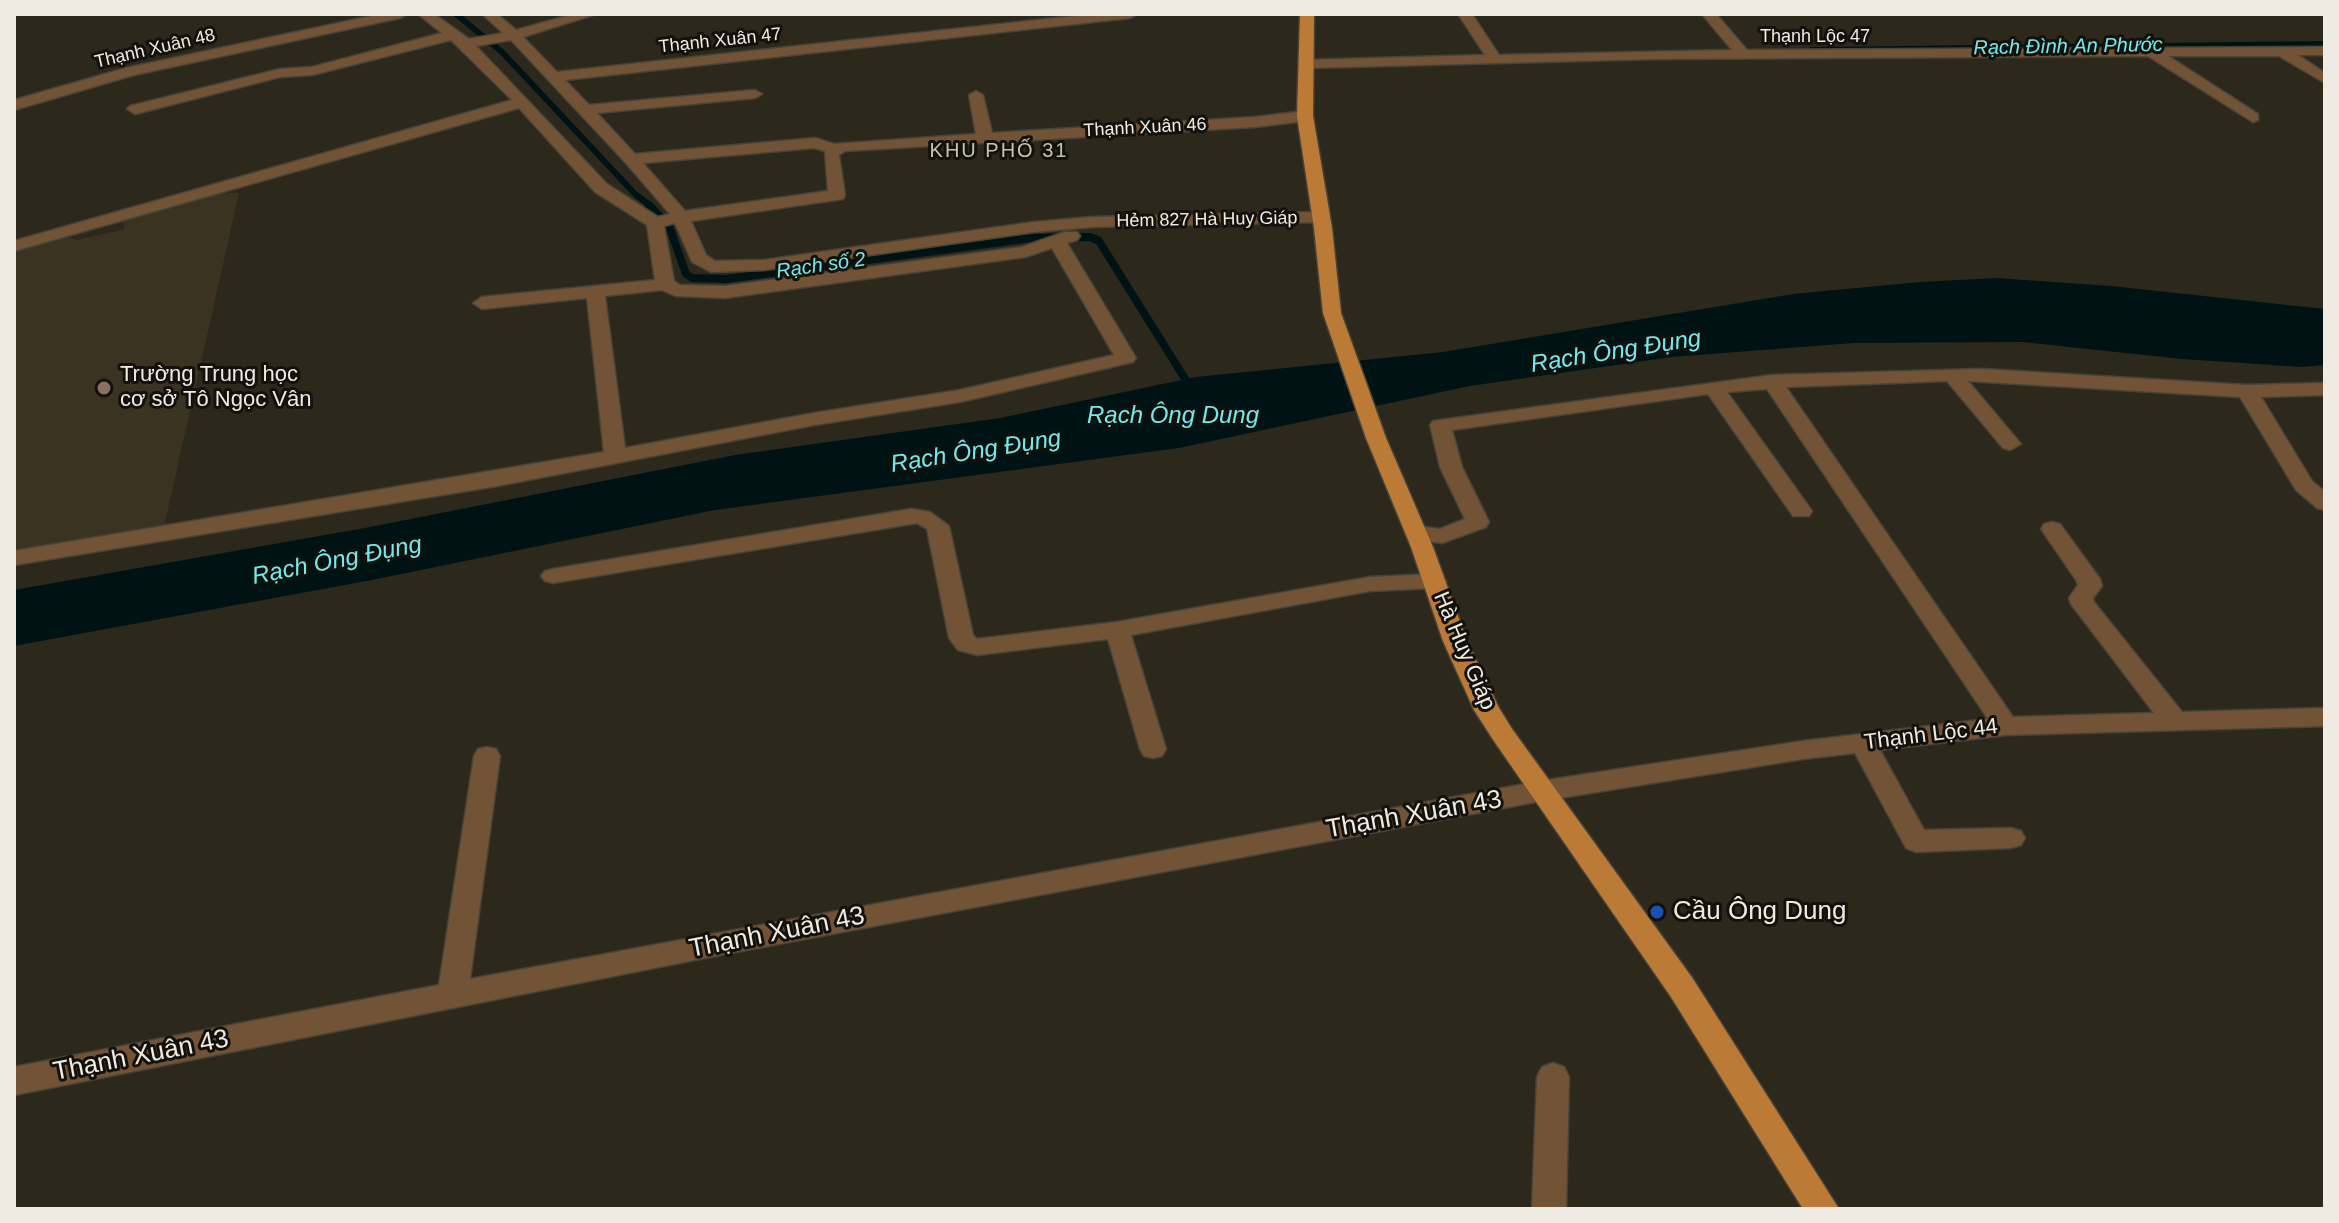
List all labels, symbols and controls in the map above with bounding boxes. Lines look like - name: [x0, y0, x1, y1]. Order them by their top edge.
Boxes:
- street label: Thạnh Xuân 47: [658, 24, 782, 58]
- street label: Thạnh Xuân 48: [93, 25, 217, 73]
- street label: Thạnh Lộc 47: [1760, 26, 1870, 48]
- water label: Rạch Đình An Phước: [1973, 33, 2163, 61]
- street label: Thạnh Xuân 46: [1083, 114, 1207, 142]
- district label: KHU PHỐ 31: [930, 139, 1068, 163]
- street label: Hẻm 827 Hà Huy Giáp: [1116, 208, 1298, 232]
- water label: Rạch số 2: [775, 248, 867, 284]
- water label: Rạch Ông Đụng: [1529, 324, 1703, 380]
- place label: Trường Trung học cơ sở Tô Ngọc Vân: [120, 362, 311, 414]
- marker: Trường Trung học cơ sở Tô Ngọc Vân: [95, 379, 113, 397]
- water label: Rạch Ông Dung: [1087, 402, 1259, 430]
- water label: Rạch Ông Đụng: [889, 424, 1063, 480]
- water label: Rạch Ông Đụng: [250, 530, 424, 592]
- street label: Hà Huy Giáp: [1427, 588, 1501, 714]
- street label: Thạnh Lộc 44: [1863, 714, 1999, 756]
- street label: Thạnh Xuân 43: [1324, 784, 1504, 846]
- place label: Cầu Ông Dung: [1673, 896, 1846, 928]
- street label: Thạnh Xuân 43: [687, 901, 867, 965]
- marker: Cầu Ông Dung: [1648, 903, 1666, 921]
- street label: Thạnh Xuân 43: [51, 1024, 231, 1088]

